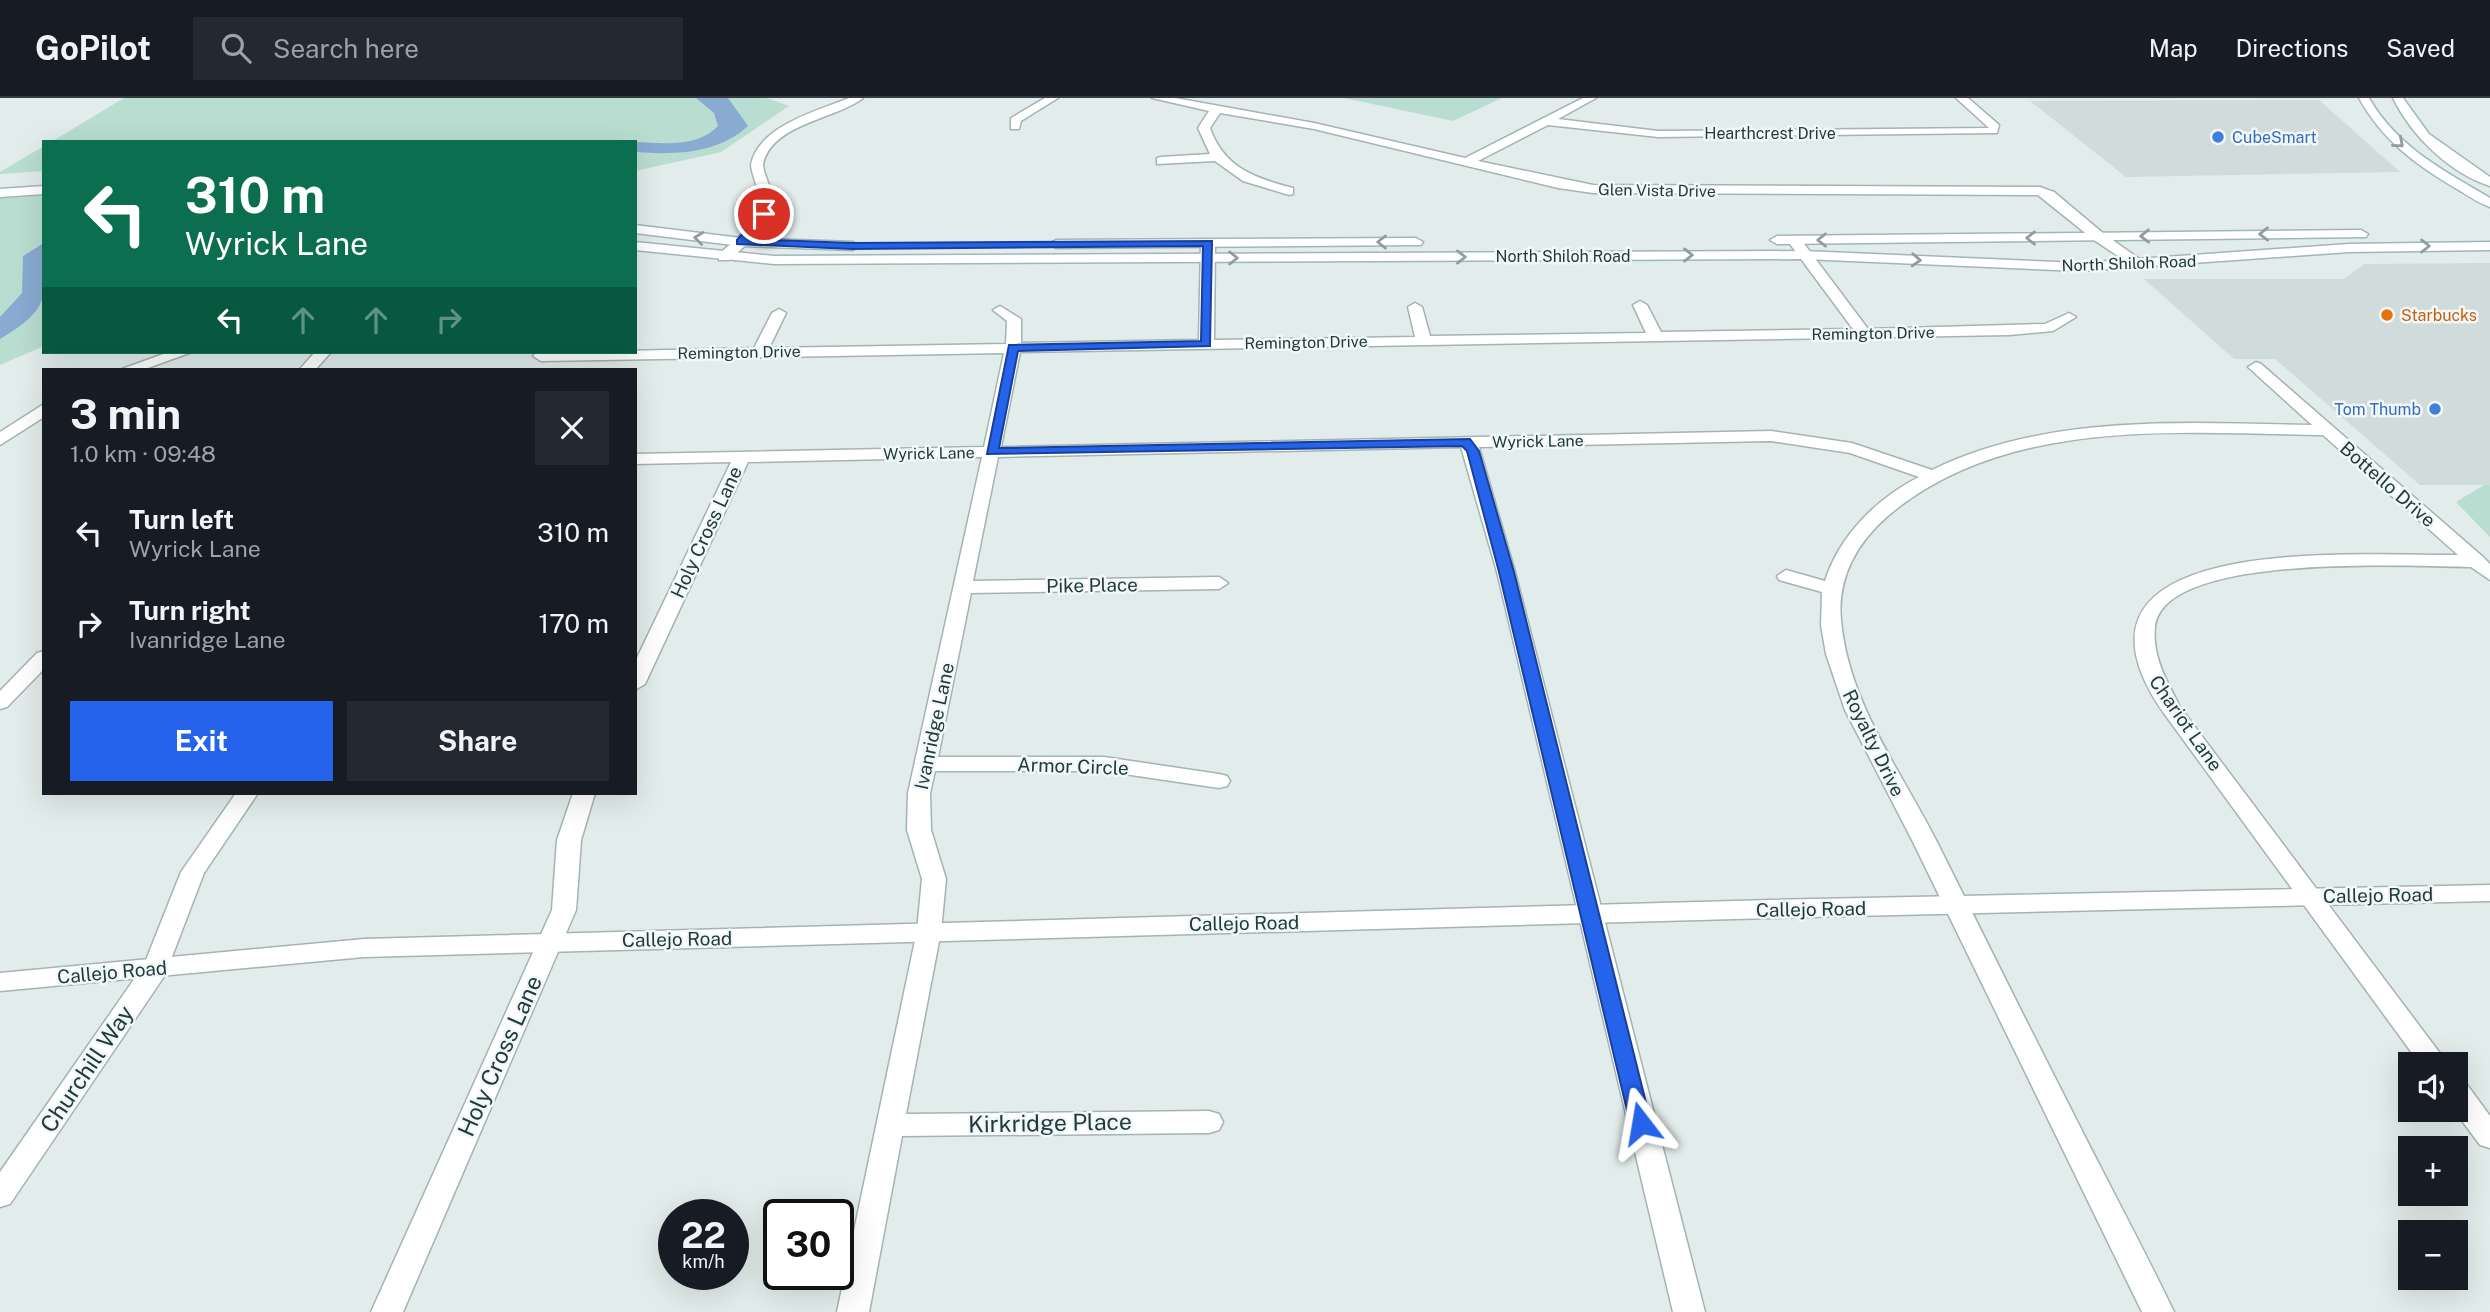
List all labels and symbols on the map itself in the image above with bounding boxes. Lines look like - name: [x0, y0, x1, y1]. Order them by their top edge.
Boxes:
- street label: Hearthcrest Drive: [1704, 124, 1836, 143]
- place label: CubeSmart: [2232, 128, 2317, 147]
- marker: CubeSmart: [2210, 129, 2226, 145]
- one-way arrow: [2390, 135, 2403, 147]
- street label: Glen Vista Drive: [1598, 180, 1716, 201]
- pin: [734, 184, 794, 244]
- one-way arrow: [2259, 226, 2269, 242]
- one-way arrow: [2139, 229, 2150, 244]
- one-way arrow: [694, 230, 705, 245]
- one-way arrow: [2025, 230, 2036, 246]
- one-way arrow: [1816, 232, 1827, 248]
- one-way arrow: [1377, 234, 1387, 250]
- one-way arrow: [2420, 239, 2431, 254]
- street label: North Shiloh Road: [1496, 247, 1630, 266]
- one-way arrow: [1683, 247, 1694, 263]
- one-way arrow: [1455, 249, 1466, 264]
- one-way arrow: [1228, 250, 1239, 266]
- one-way arrow: [1910, 252, 1921, 267]
- street label: North Shiloh Road: [2061, 252, 2197, 275]
- place label: Starbucks: [2401, 306, 2477, 325]
- marker: Starbucks: [2379, 307, 2395, 323]
- street label: Remington Drive: [1811, 323, 1935, 344]
- street label: Remington Drive: [1244, 332, 1368, 353]
- street label: Remington Drive: [677, 342, 801, 363]
- place label: Tom Thumb: [2334, 400, 2421, 419]
- marker: Tom Thumb: [2427, 401, 2443, 417]
- street label: Wyrick Lane: [1492, 431, 1584, 452]
- street label: Bottello Drive: [2336, 437, 2440, 531]
- street label: Wyrick Lane: [883, 443, 975, 464]
- street label: Holy Cross Lane: [666, 463, 746, 601]
- street label: Pike Place: [1046, 573, 1138, 597]
- street label: Ivanridge Lane: [910, 660, 958, 792]
- street label: Chariot Lane: [2145, 671, 2227, 775]
- street label: Royalty Drive: [1839, 686, 1909, 800]
- street label: Armor Circle: [1017, 753, 1129, 779]
- street label: Callejo Road: [2323, 883, 2433, 907]
- street label: Callejo Road: [1756, 897, 1866, 921]
- street label: Callejo Road: [1189, 911, 1299, 935]
- street label: Callejo Road: [622, 927, 732, 951]
- street label: Callejo Road: [56, 956, 168, 988]
- street label: Holy Cross Lane: [452, 971, 547, 1140]
- street label: Churchill Way: [34, 1000, 139, 1137]
- position arrow: [1604, 1086, 1678, 1160]
- street label: Kirkridge Place: [968, 1108, 1132, 1137]
- speed limit sign: 30: [763, 1199, 854, 1290]

